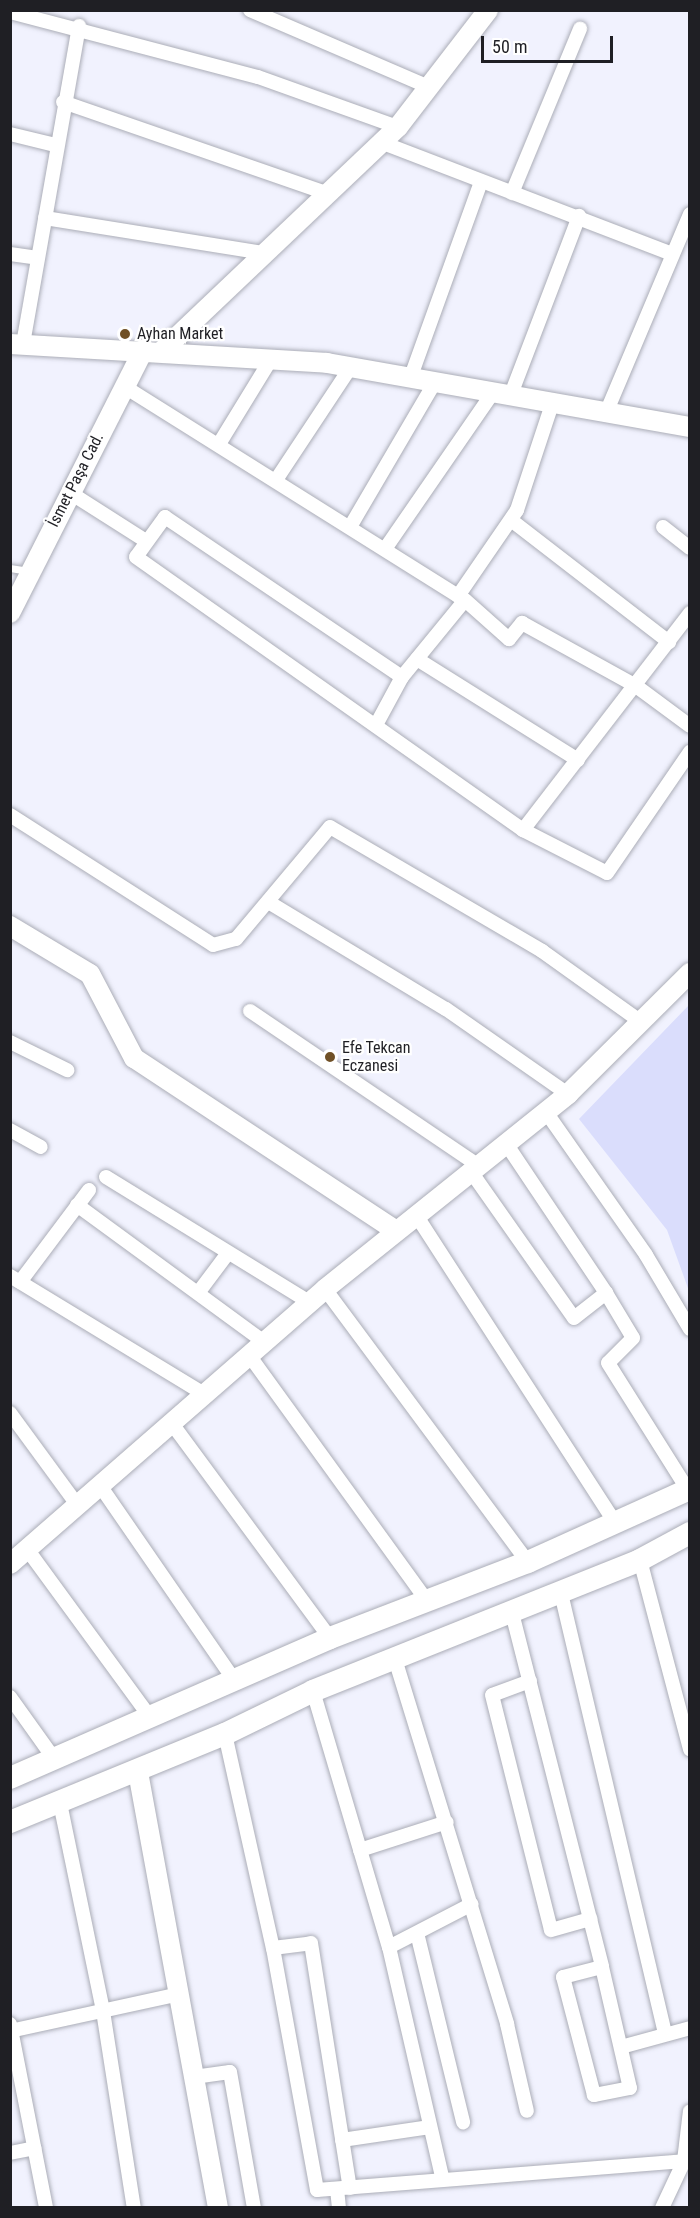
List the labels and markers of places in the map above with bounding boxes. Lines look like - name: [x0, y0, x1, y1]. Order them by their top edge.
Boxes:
- place label: Ayhan Market: [137, 324, 223, 344]
- marker: Ayhan Market: [118, 327, 132, 341]
- place label: Efe Tekcan Eczanesi: [342, 1038, 411, 1076]
- marker: Efe Tekcan Eczanesi: [323, 1050, 337, 1064]

